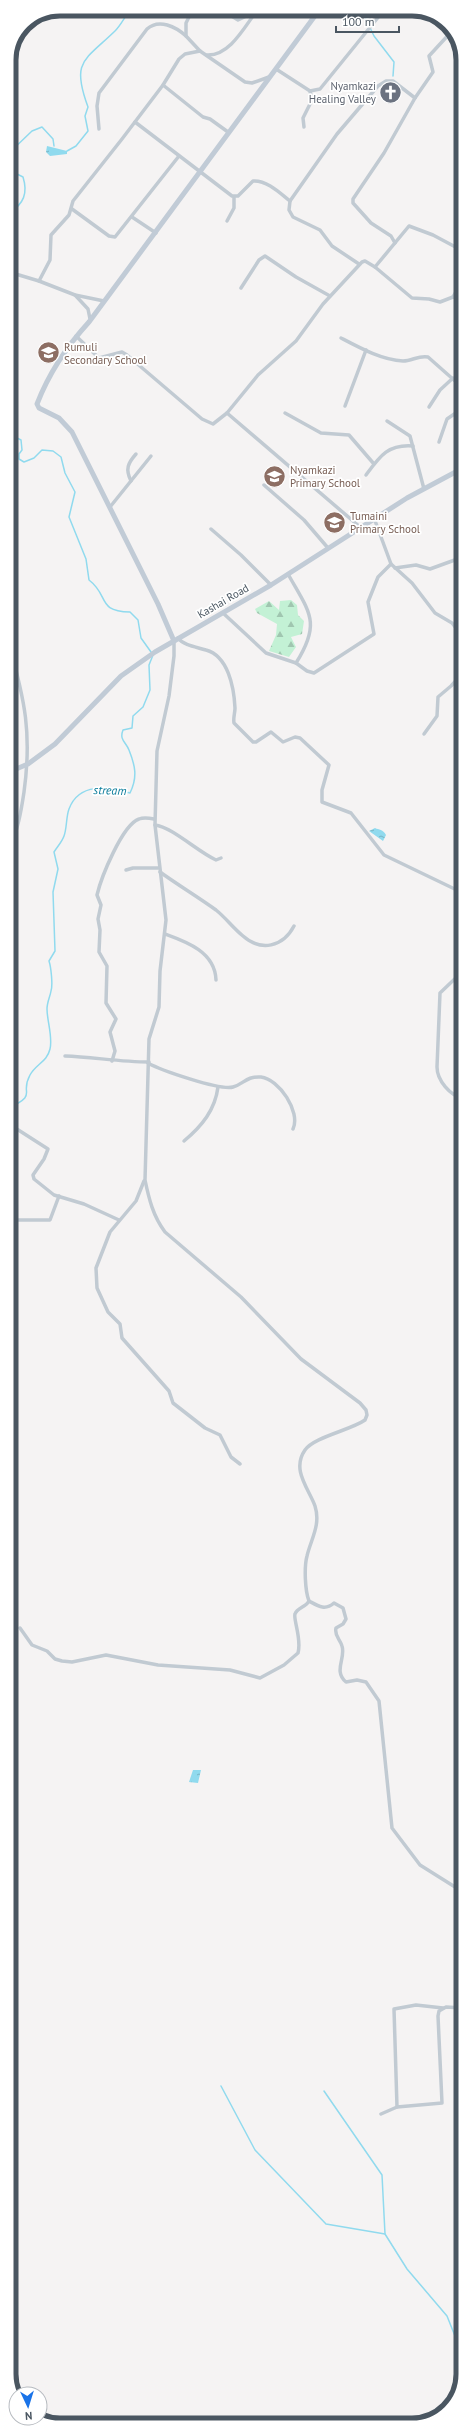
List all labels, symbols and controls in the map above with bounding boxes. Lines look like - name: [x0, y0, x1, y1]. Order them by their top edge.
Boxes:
- scale bar: [336, 8, 399, 34]
- text: 100 m: [342, 14, 375, 29]
- place label: Nyamkazi Healing Valley: [309, 79, 377, 106]
- church icon: Nyamkazi Healing Valley: [378, 79, 404, 105]
- school or university icon: Rumuli Secondary School: [35, 340, 61, 366]
- place label: Rumuli Secondary School: [64, 340, 147, 367]
- school or university icon: Nyamkazi Primary School: [262, 463, 288, 489]
- place label: Nyamkazi Primary School: [290, 463, 361, 490]
- school or university icon: Tumaini Primary School: [321, 509, 347, 535]
- place label: Tumaini Primary School: [350, 509, 421, 536]
- street label: Kashai Road: [195, 581, 251, 621]
- water label: stream: [93, 782, 127, 798]
- north arrow: [8, 2386, 48, 2426]
- text: N: [25, 2409, 33, 2423]

